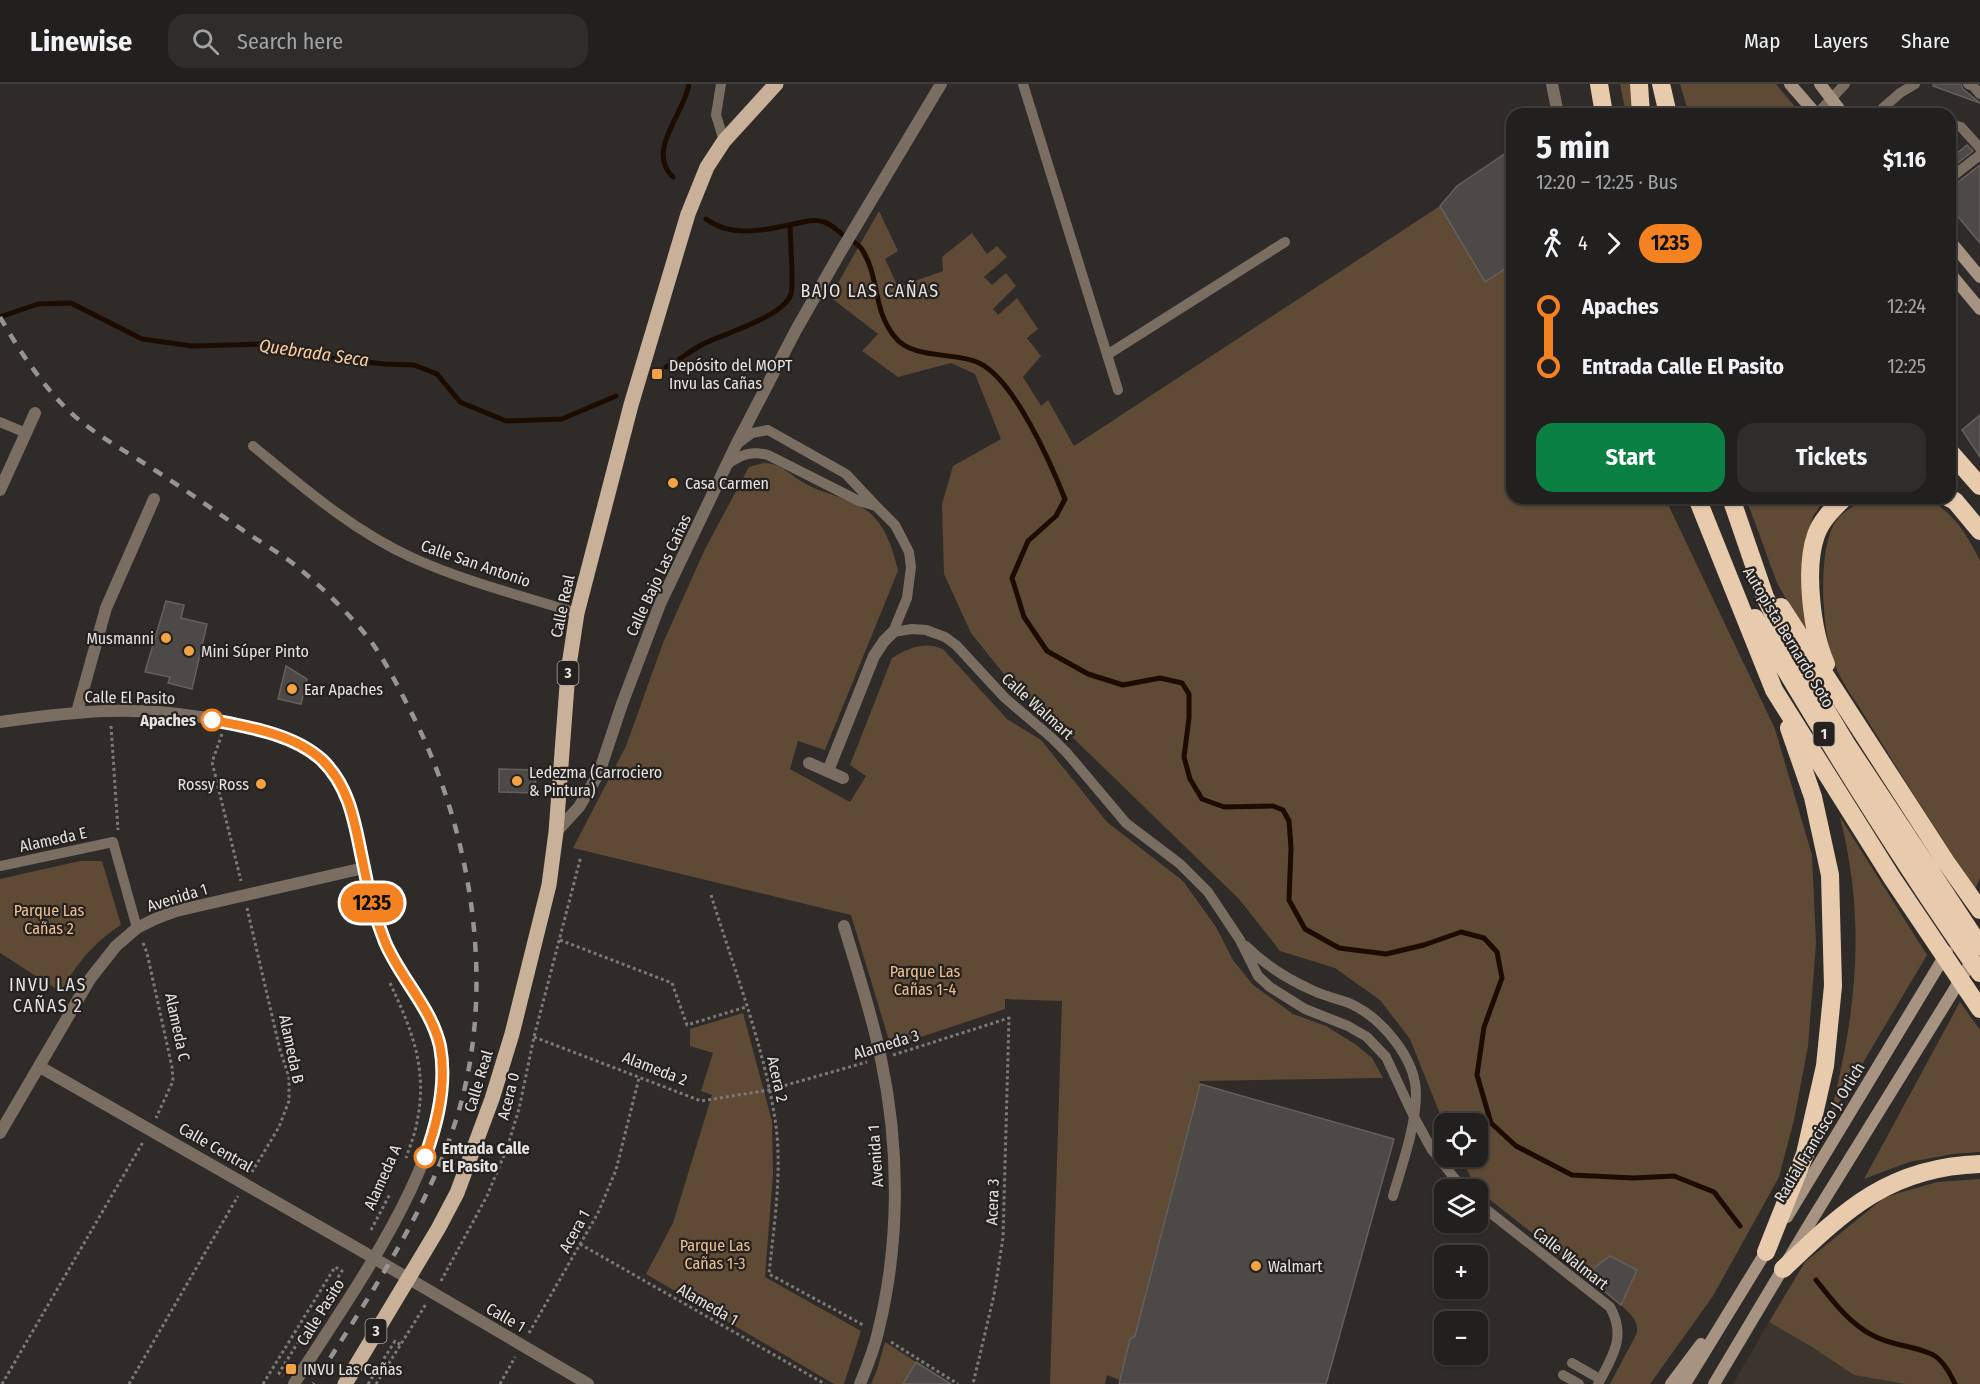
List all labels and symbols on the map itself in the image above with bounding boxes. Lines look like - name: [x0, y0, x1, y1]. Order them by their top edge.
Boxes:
- district label: BAJO LAS CAÑAS: [800, 280, 940, 302]
- water label: Quebrada Seca: [258, 334, 370, 372]
- place label: Depósito del MOPT Invu las Cañas: [669, 356, 793, 393]
- marker: Depósito del MOPT Invu las Cañas: [650, 367, 664, 381]
- place label: Casa Carmen: [685, 474, 769, 493]
- marker: Casa Carmen: [666, 476, 680, 490]
- street label: Calle Bajo Las Cañas: [622, 511, 695, 639]
- street label: Calle San Antonio: [418, 536, 533, 591]
- street label: Autopista Bernardo Soto: [1739, 564, 1838, 711]
- street label: Calle Real: [547, 573, 578, 639]
- place label: Musmanni: [86, 629, 154, 648]
- marker: Musmanni: [159, 631, 173, 645]
- place label: Mini Súper Pinto: [201, 642, 309, 661]
- marker: Mini Súper Pinto: [182, 644, 196, 658]
- road number: 3: [558, 661, 578, 685]
- street label: Calle Walmart: [998, 669, 1078, 744]
- place label: Ear Apaches: [304, 680, 383, 699]
- marker: Ear Apaches: [285, 682, 299, 696]
- street label: Calle El Pasito: [85, 687, 175, 708]
- marker: Apaches: [201, 709, 223, 731]
- place label: Apaches: [139, 711, 196, 730]
- road number: 1: [1814, 722, 1834, 746]
- place label: Ledezma (Carrociero & Pintura): [529, 763, 662, 800]
- marker: Ledezma (Carrociero & Pintura): [510, 774, 524, 788]
- place label: Rossy Ross: [178, 775, 249, 794]
- marker: Rossy Ross: [254, 777, 268, 791]
- street label: Alameda E: [18, 823, 88, 856]
- street label: Avenida 1: [145, 879, 210, 916]
- line badge: 1235: [330, 884, 414, 922]
- park label: Parque Las Cañas 2: [14, 901, 84, 938]
- park label: Parque Las Cañas 1-4: [890, 962, 960, 999]
- district label: INVU LAS CAÑAS 2: [9, 974, 87, 1017]
- street label: Alameda C: [161, 991, 194, 1063]
- street label: Alameda B: [275, 1013, 308, 1085]
- street label: Alameda 3: [851, 1025, 921, 1064]
- street label: Alameda 2: [620, 1047, 690, 1089]
- street label: Calle Real: [460, 1048, 497, 1114]
- street label: Acera 2: [763, 1054, 792, 1104]
- street label: Radial Francisco J. Orlich: [1770, 1059, 1869, 1206]
- street label: Acera 0: [493, 1071, 523, 1122]
- street label: Calle Central: [175, 1119, 256, 1176]
- street label: Avenida 1: [864, 1124, 887, 1188]
- place label: Entrada Calle El Pasito: [442, 1139, 530, 1176]
- street label: Alameda A: [360, 1141, 405, 1213]
- marker: Entrada Calle El Pasito: [414, 1146, 436, 1168]
- street label: Acera 3: [982, 1178, 1003, 1226]
- street label: Acera 1: [555, 1207, 594, 1256]
- street label: Calle Walmart: [1529, 1223, 1613, 1294]
- park label: Parque Las Cañas 1-3: [680, 1236, 750, 1273]
- place label: Walmart: [1268, 1257, 1323, 1276]
- marker: Walmart: [1249, 1259, 1263, 1273]
- street label: Calle Pasito: [292, 1275, 348, 1349]
- street label: Alameda 1: [674, 1279, 742, 1329]
- street label: Calle 1: [483, 1299, 529, 1336]
- road number: 3: [366, 1319, 386, 1343]
- place label: INVU Las Cañas: [303, 1360, 402, 1379]
- marker: INVU Las Cañas: [284, 1362, 298, 1376]

